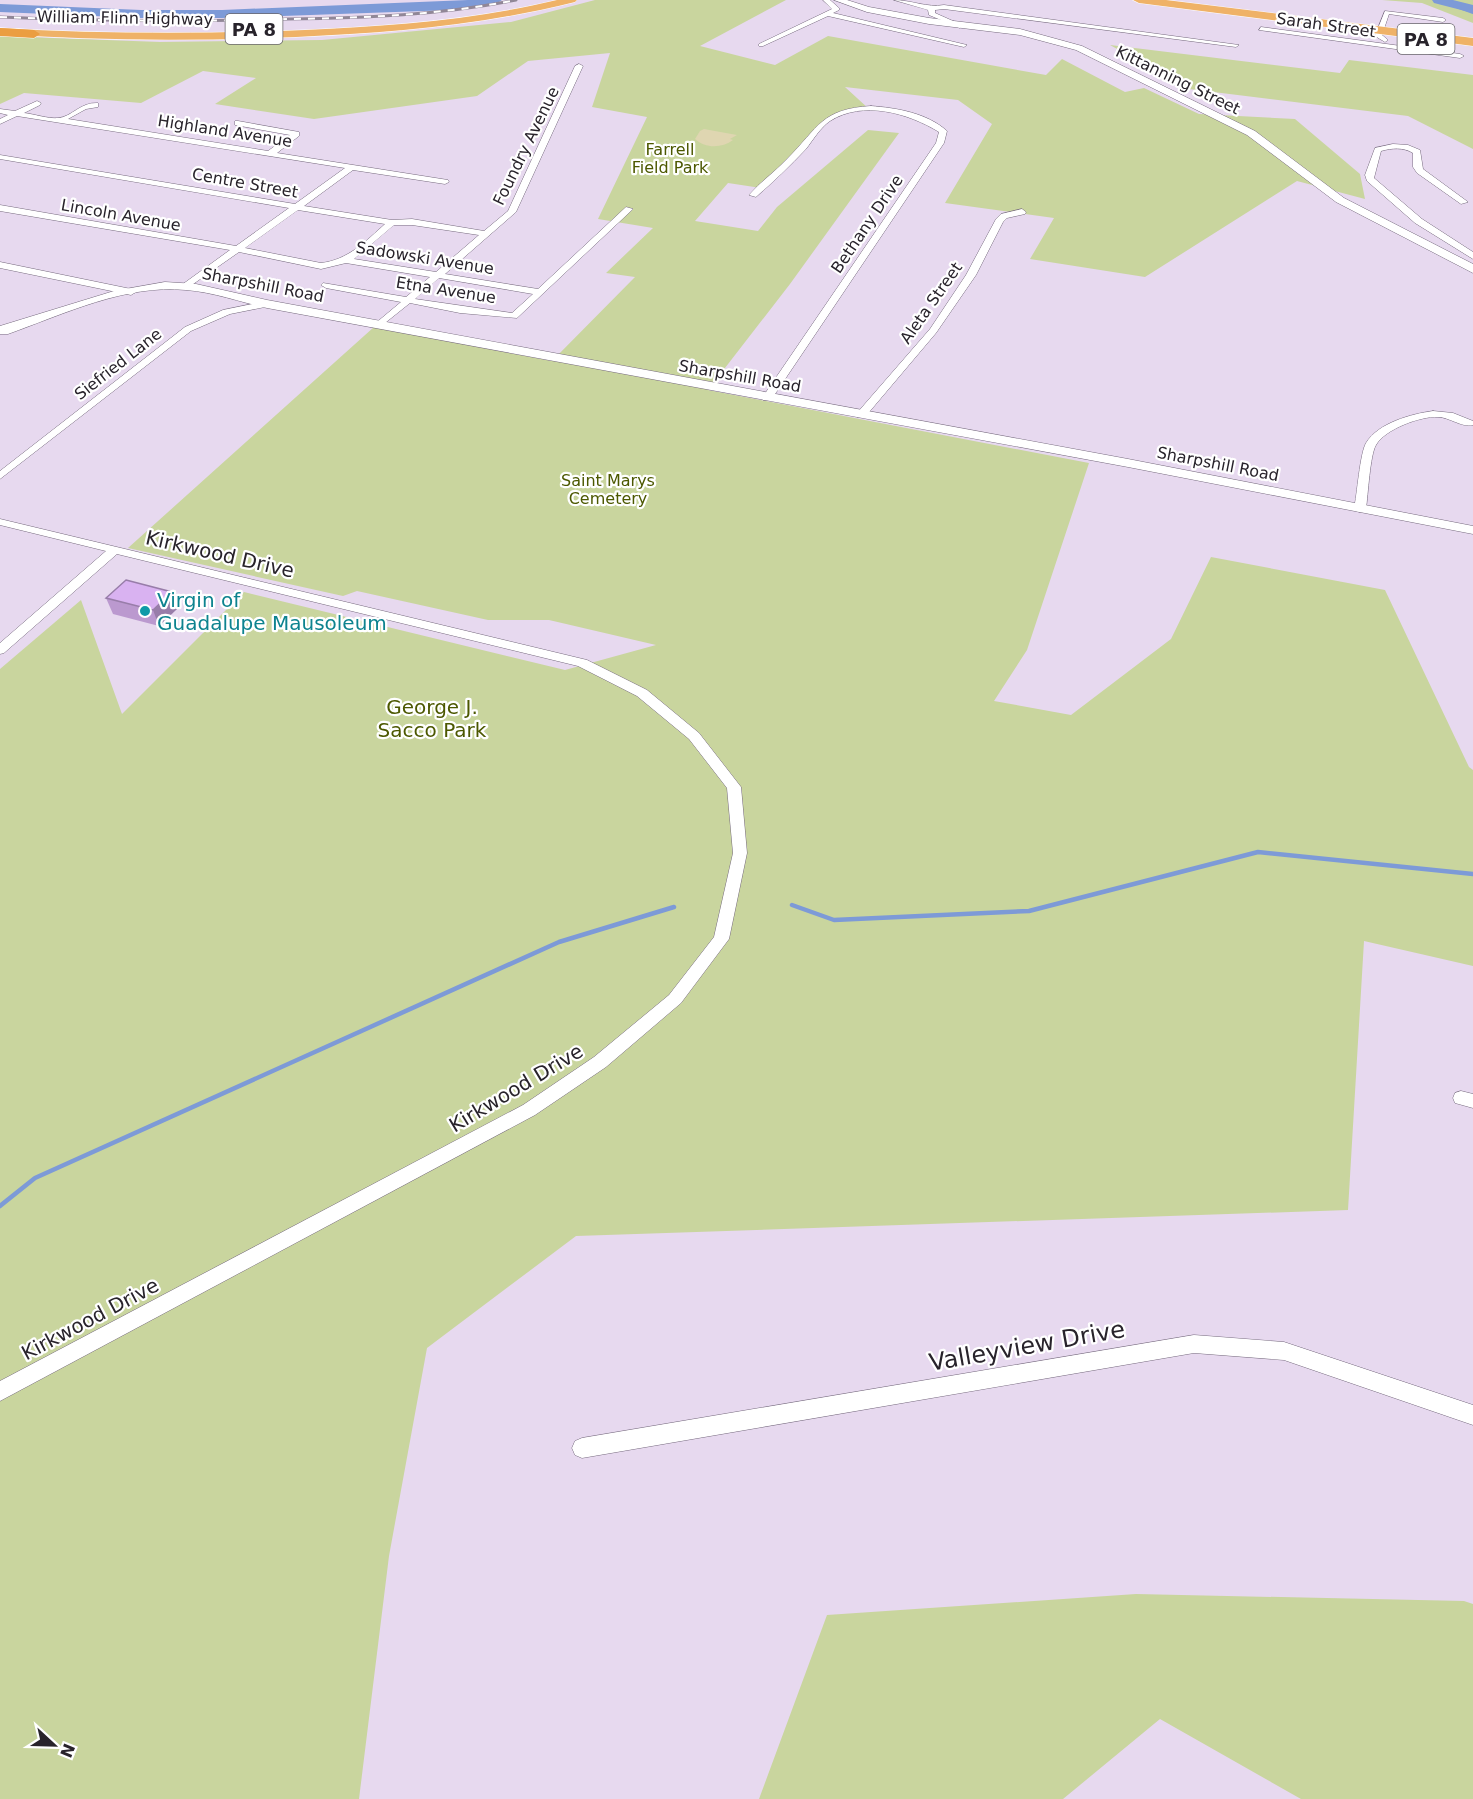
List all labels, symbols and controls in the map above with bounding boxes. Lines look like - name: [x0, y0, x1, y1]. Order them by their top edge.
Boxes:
- street label: William Flinn Highway: [37, 7, 213, 29]
- street label: Sarah Street: [1275, 9, 1377, 41]
- road number: PA 8: [226, 14, 282, 44]
- road number: PA 8: [1398, 24, 1454, 54]
- street label: Kittanning Street: [1113, 42, 1243, 118]
- street label: Foundry Avenue: [489, 84, 563, 208]
- street label: Highland Avenue: [156, 111, 294, 151]
- park label: Farrell Field Park: [632, 140, 709, 177]
- street label: Centre Street: [191, 164, 299, 202]
- street label: Bethany Drive: [827, 171, 907, 277]
- street label: Lincoln Avenue: [60, 195, 182, 235]
- street label: Sadowski Avenue: [355, 238, 495, 278]
- street label: Aleta Street: [896, 259, 966, 347]
- street label: Sharpshill Road: [200, 264, 326, 306]
- street label: Etna Avenue: [395, 273, 497, 307]
- street label: Siefried Lane: [71, 324, 165, 404]
- street label: Sharpshill Road: [677, 356, 803, 396]
- street label: Sharpshill Road: [1155, 443, 1281, 485]
- park label: Saint Marys Cemetery: [561, 471, 655, 508]
- street label: Kirkwood Drive: [143, 525, 297, 583]
- place label: Virgin of Guadalupe Mausoleum: [157, 588, 387, 635]
- marker: Virgin of Guadalupe Mausoleum: [138, 604, 152, 618]
- park label: George J. Sacco Park: [378, 695, 487, 742]
- street label: Kirkwood Drive: [445, 1039, 587, 1137]
- street label: Kirkwood Drive: [17, 1273, 163, 1365]
- street label: Valleyview Drive: [927, 1315, 1127, 1377]
- north arrow: [24, 1715, 84, 1775]
- text: N: [56, 1741, 79, 1760]

